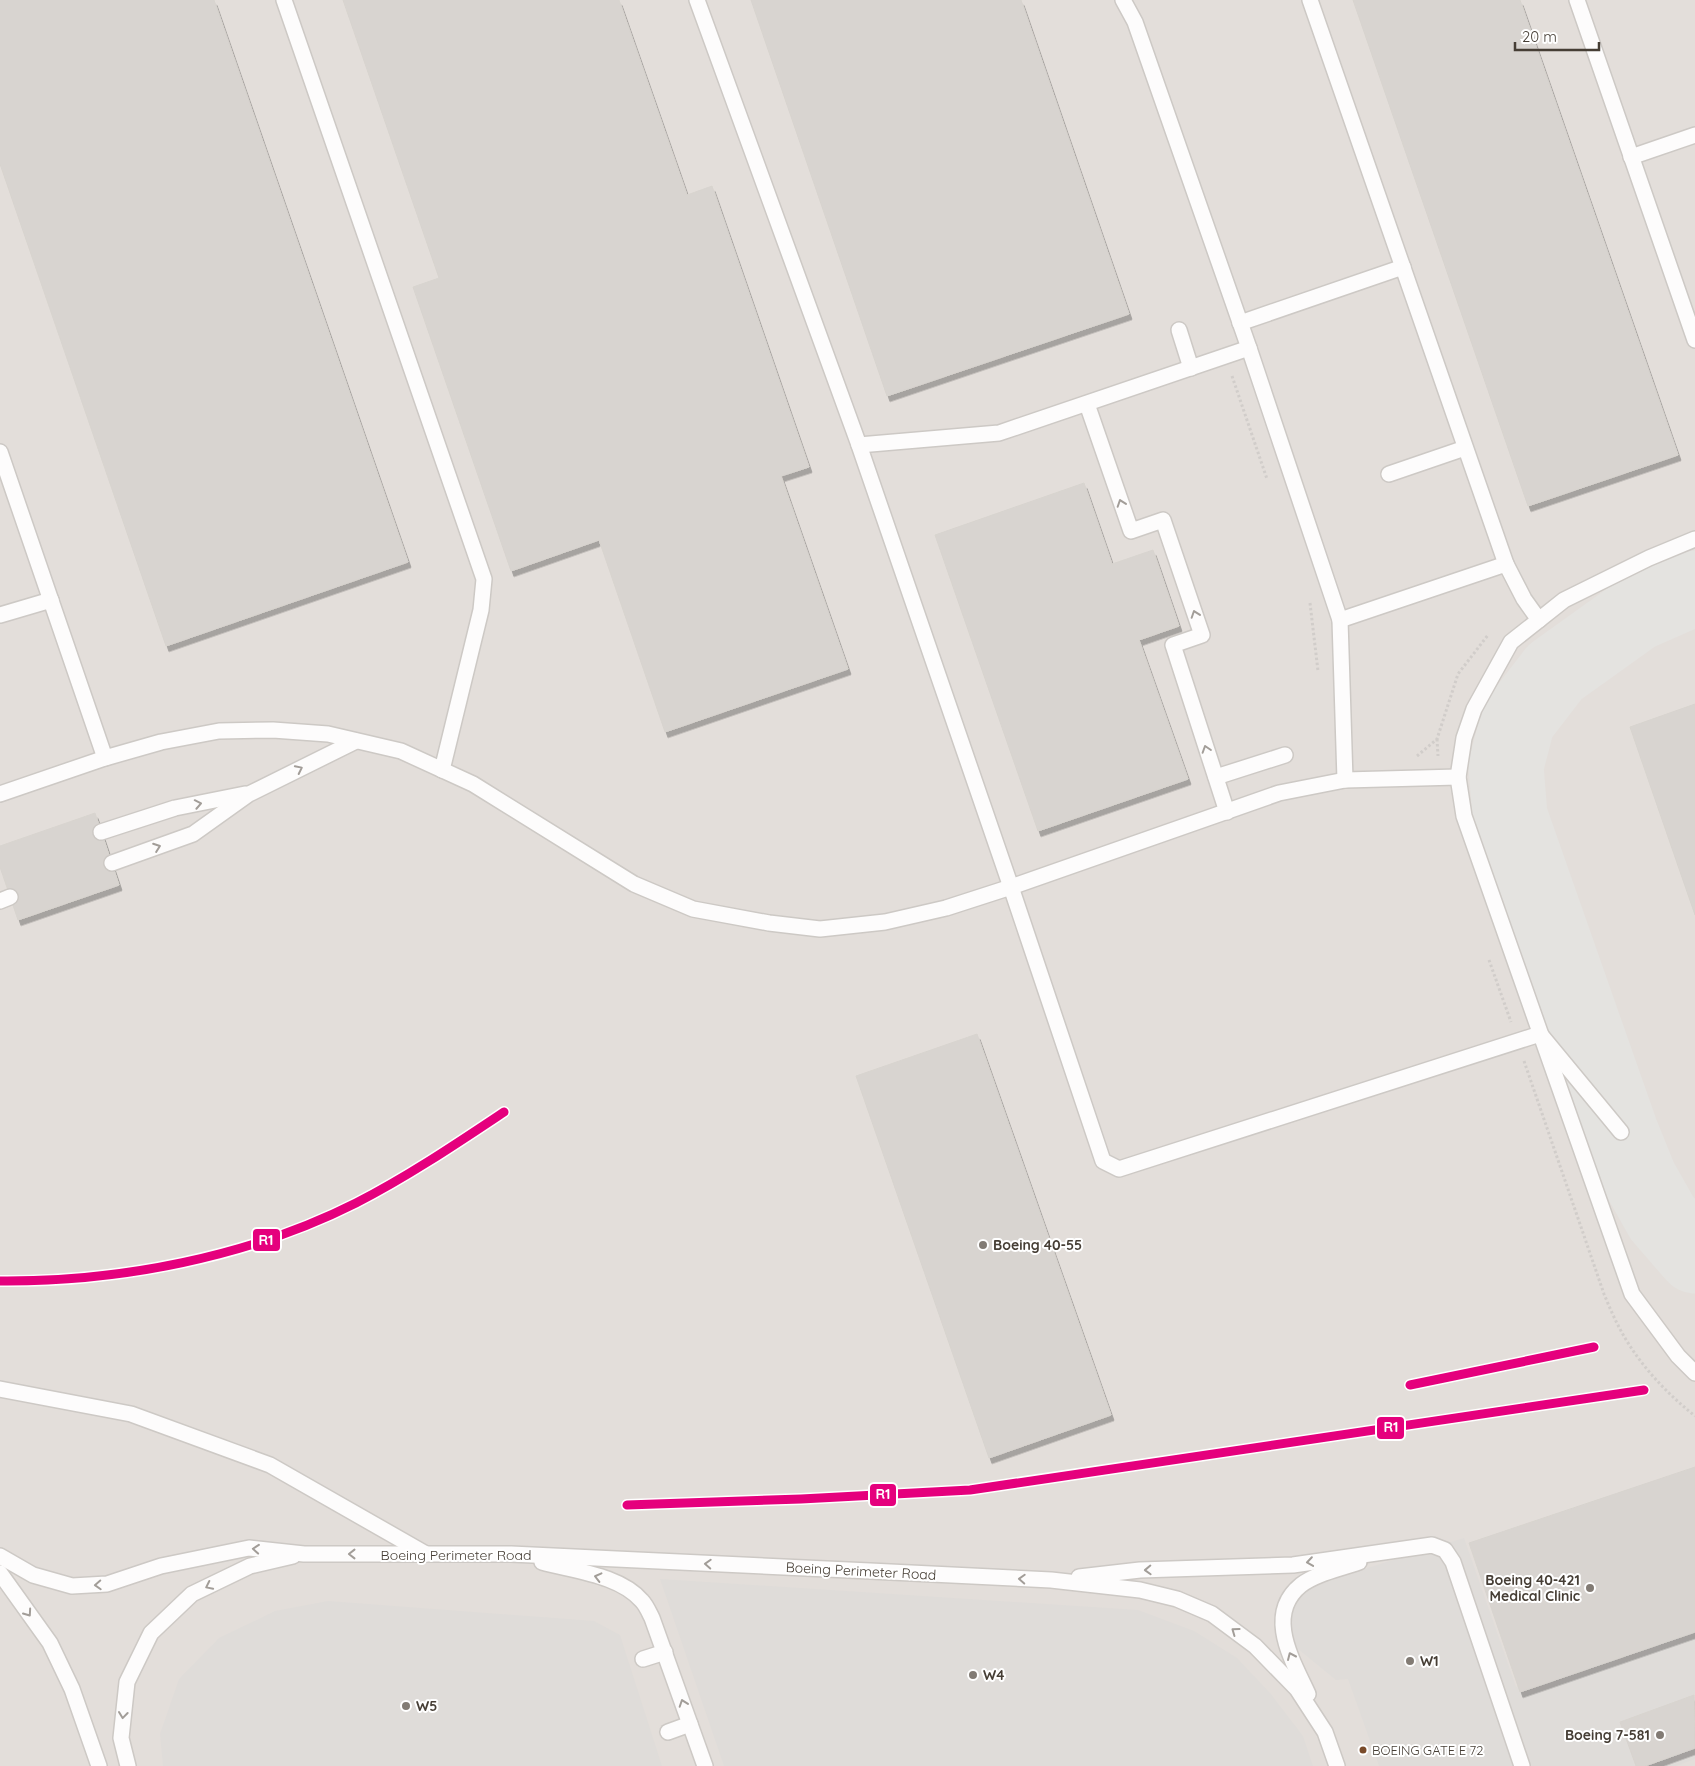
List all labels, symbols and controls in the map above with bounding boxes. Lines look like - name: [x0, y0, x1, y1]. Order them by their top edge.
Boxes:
- scale bar: [1515, 20, 1599, 52]
- text: 20 m: [1522, 27, 1557, 46]
- one-way arrow: [1117, 499, 1127, 507]
- one-way arrow: [1191, 610, 1201, 618]
- one-way arrow: [1202, 745, 1212, 753]
- one-way arrow: [294, 765, 303, 775]
- one-way arrow: [194, 799, 203, 809]
- one-way arrow: [153, 843, 161, 853]
- line badge: R1: [252, 1228, 281, 1252]
- text: R1: [258, 1231, 274, 1249]
- place label: Boeing 40-55: [993, 1236, 1082, 1254]
- marker: Boeing 40-55: [977, 1239, 989, 1251]
- line badge: R1: [1376, 1416, 1405, 1440]
- text: R1: [1383, 1418, 1399, 1436]
- line badge: R1: [869, 1483, 897, 1507]
- text: R1: [875, 1485, 891, 1503]
- one-way arrow: [251, 1543, 259, 1554]
- street label: Boeing Perimeter Road: [381, 1546, 531, 1564]
- one-way arrow: [348, 1549, 356, 1559]
- one-way arrow: [1306, 1557, 1315, 1567]
- one-way arrow: [703, 1558, 711, 1569]
- street label: Boeing Perimeter Road: [785, 1558, 937, 1584]
- one-way arrow: [1144, 1564, 1152, 1575]
- place label: Boeing 40-421 Medical Clinic: [1485, 1571, 1580, 1605]
- one-way arrow: [594, 1572, 602, 1582]
- one-way arrow: [1018, 1573, 1026, 1584]
- one-way arrow: [94, 1579, 102, 1590]
- one-way arrow: [205, 1580, 214, 1590]
- marker: Boeing 40-421 Medical Clinic: [1584, 1582, 1596, 1594]
- one-way arrow: [22, 1607, 31, 1616]
- one-way arrow: [1232, 1629, 1241, 1637]
- one-way arrow: [1286, 1652, 1297, 1661]
- place label: W1: [1420, 1652, 1439, 1670]
- marker: W1: [1404, 1655, 1416, 1667]
- place label: W4: [983, 1666, 1004, 1684]
- marker: W4: [967, 1669, 979, 1681]
- place label: W5: [416, 1697, 437, 1715]
- marker: W5: [400, 1700, 412, 1712]
- one-way arrow: [679, 1700, 689, 1708]
- one-way arrow: [118, 1711, 129, 1719]
- place label: Boeing 7-581: [1565, 1726, 1650, 1744]
- marker: Boeing 7-581: [1654, 1729, 1666, 1741]
- place label: BOEING GATE E 72: [1372, 1742, 1484, 1758]
- marker: BOEING GATE E 72: [1358, 1745, 1368, 1755]

